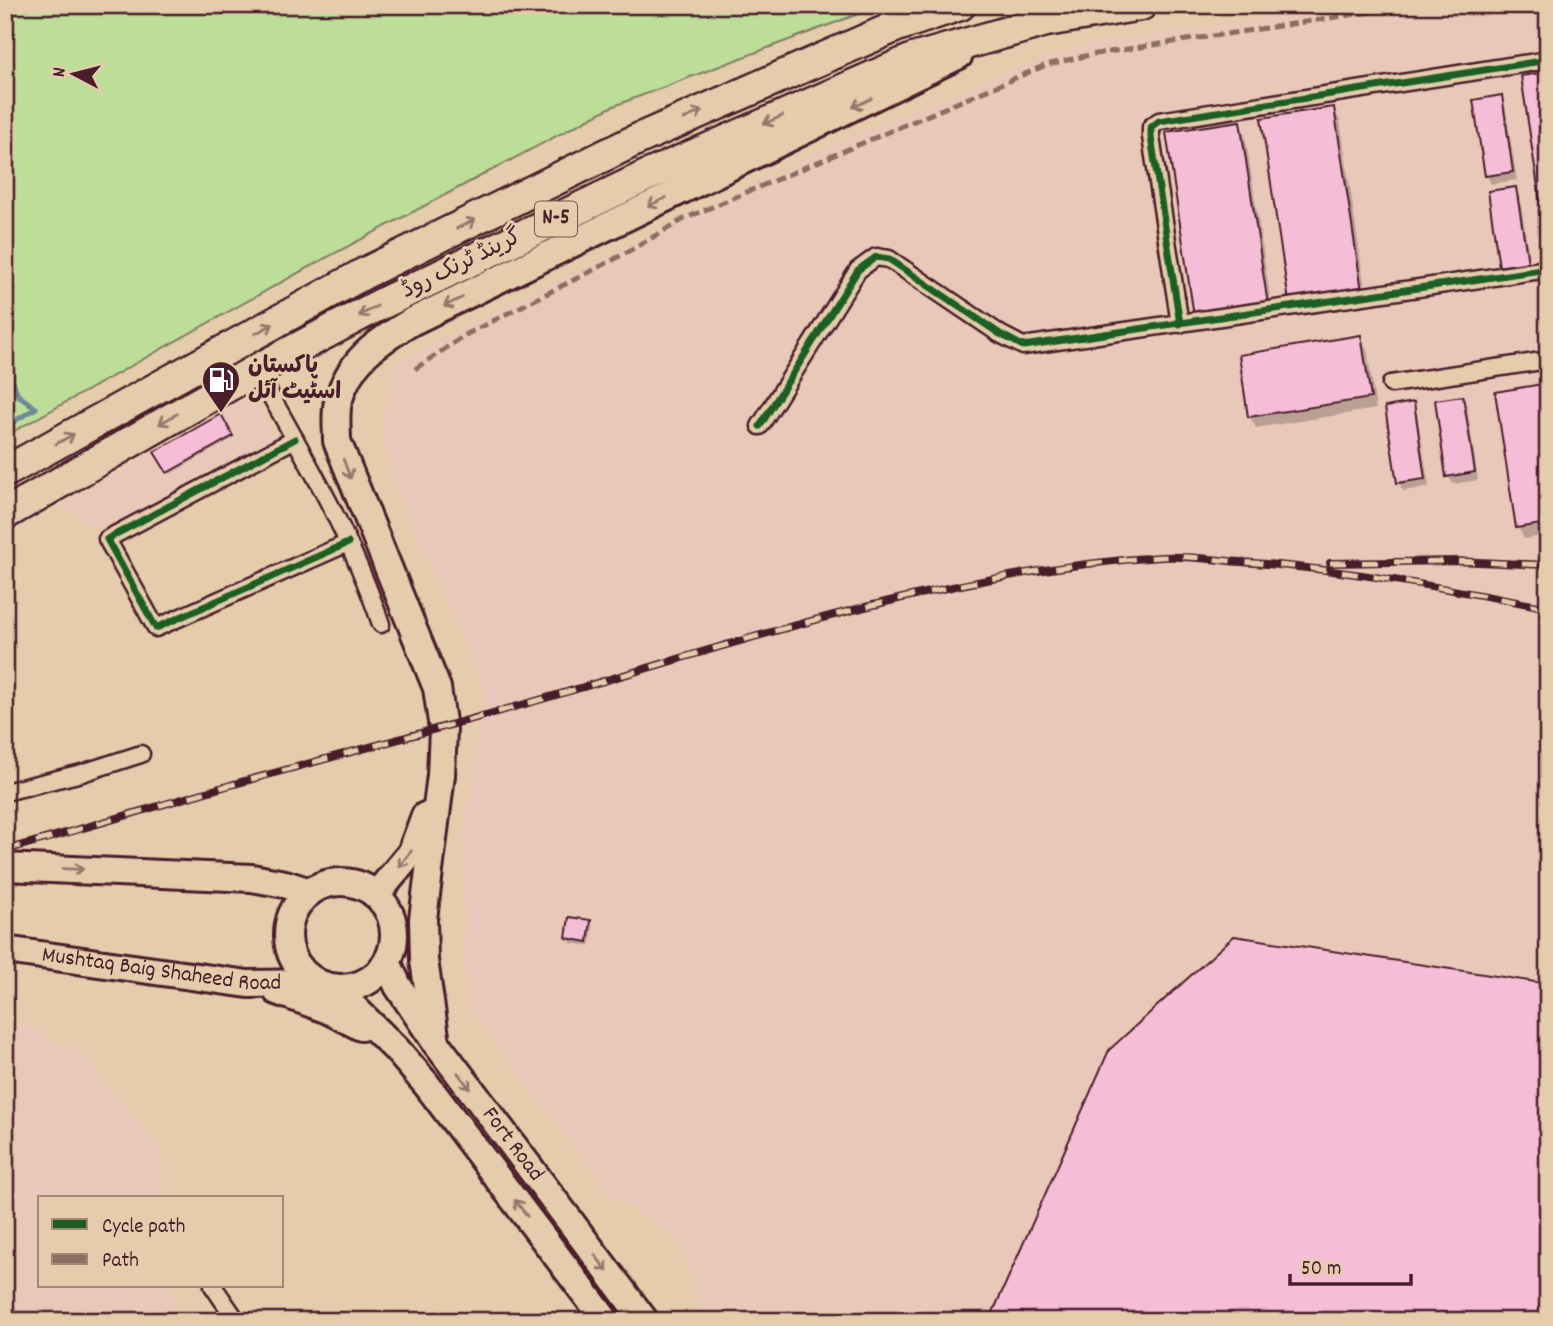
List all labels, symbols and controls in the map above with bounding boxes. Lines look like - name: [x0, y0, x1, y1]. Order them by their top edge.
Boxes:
- north arrow: [38, 38, 108, 108]
- text: N: [47, 66, 75, 79]
- one-way arrow: [852, 96, 873, 110]
- one-way arrow: [682, 108, 704, 121]
- one-way arrow: [763, 114, 784, 127]
- one-way arrow: [647, 196, 668, 210]
- road number: N-5: [535, 202, 577, 236]
- one-way arrow: [455, 216, 476, 230]
- street label: گرینڈ ٹرنک روڈ: [396, 222, 528, 308]
- one-way arrow: [443, 295, 464, 309]
- one-way arrow: [358, 304, 379, 318]
- one-way arrow: [254, 322, 274, 336]
- place label: پاکستان اسٹیٹ آئل: [248, 351, 341, 410]
- fuel station icon: پاکستان اسٹیٹ آئل: [200, 359, 242, 414]
- one-way arrow: [158, 413, 179, 426]
- one-way arrow: [54, 431, 75, 445]
- one-way arrow: [342, 457, 355, 479]
- one-way arrow: [398, 850, 413, 869]
- one-way arrow: [62, 863, 85, 876]
- street label: Mushtaq Baig Shaheed Road: [40, 939, 281, 1001]
- one-way arrow: [457, 1071, 472, 1090]
- street label: Fort Road: [473, 1100, 551, 1189]
- legend: [38, 1196, 284, 1288]
- one-way arrow: [513, 1199, 528, 1218]
- text: Cycle path: [102, 1213, 185, 1243]
- scale bar: [1290, 1242, 1411, 1286]
- text: Path: [102, 1247, 139, 1277]
- one-way arrow: [594, 1253, 609, 1271]
- text: 50 m: [1301, 1255, 1341, 1285]

